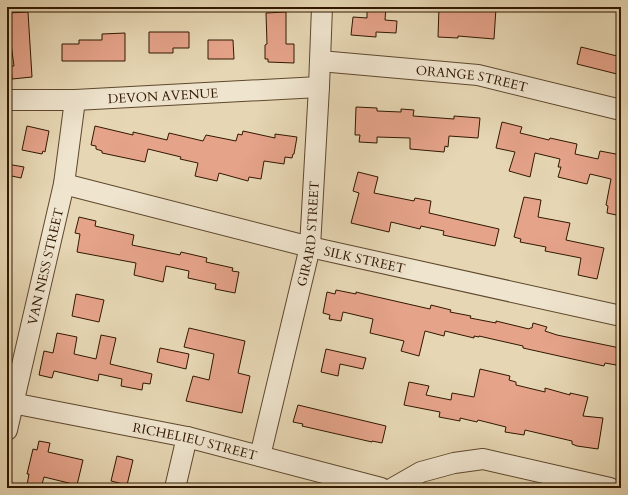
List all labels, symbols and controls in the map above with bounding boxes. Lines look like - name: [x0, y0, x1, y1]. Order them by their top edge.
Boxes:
- street label: ORANGE STREET: [415, 62, 530, 97]
- street label: DEVON AVENUE: [107, 84, 219, 108]
- street label: GIRARD STREET: [293, 180, 324, 289]
- street label: VAN NESS STREET: [24, 206, 68, 327]
- street label: SILK STREET: [322, 242, 407, 278]
- street label: RICHELIEU STREET: [131, 419, 259, 465]

